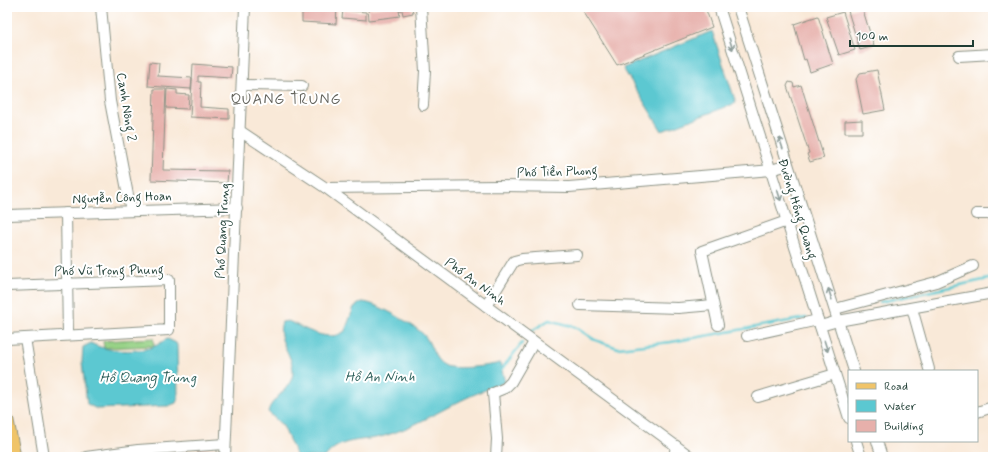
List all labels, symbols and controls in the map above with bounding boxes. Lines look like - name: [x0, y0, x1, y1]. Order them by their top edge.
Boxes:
- scale bar: [850, 22, 973, 48]
- text: 100 m: [856, 29, 888, 45]
- one-way arrow: [728, 38, 735, 51]
- street label: Canh Nông 2: [110, 71, 140, 144]
- district label: QUANG TRUNG: [230, 90, 342, 110]
- one-way arrow: [777, 138, 785, 150]
- street label: Đường Hồng Quang: [772, 156, 820, 262]
- street label: Phố Tiền Phong: [516, 162, 598, 184]
- street label: Phố Quang Trung: [212, 183, 235, 279]
- street label: Nguyễn Công Hoan: [72, 188, 172, 210]
- one-way arrow: [775, 189, 783, 201]
- street label: Phố An Ninh: [441, 254, 509, 310]
- street label: Phố Vũ Trọng Phụng: [54, 262, 164, 282]
- one-way arrow: [825, 288, 833, 300]
- one-way arrow: [823, 339, 830, 352]
- water label: Hồ An Ninh: [345, 368, 415, 386]
- water label: Hồ Quang Trung: [100, 369, 197, 389]
- legend: [848, 370, 978, 442]
- text: Road: [884, 379, 908, 395]
- text: Water: [884, 399, 916, 415]
- text: Building: [884, 419, 924, 436]

